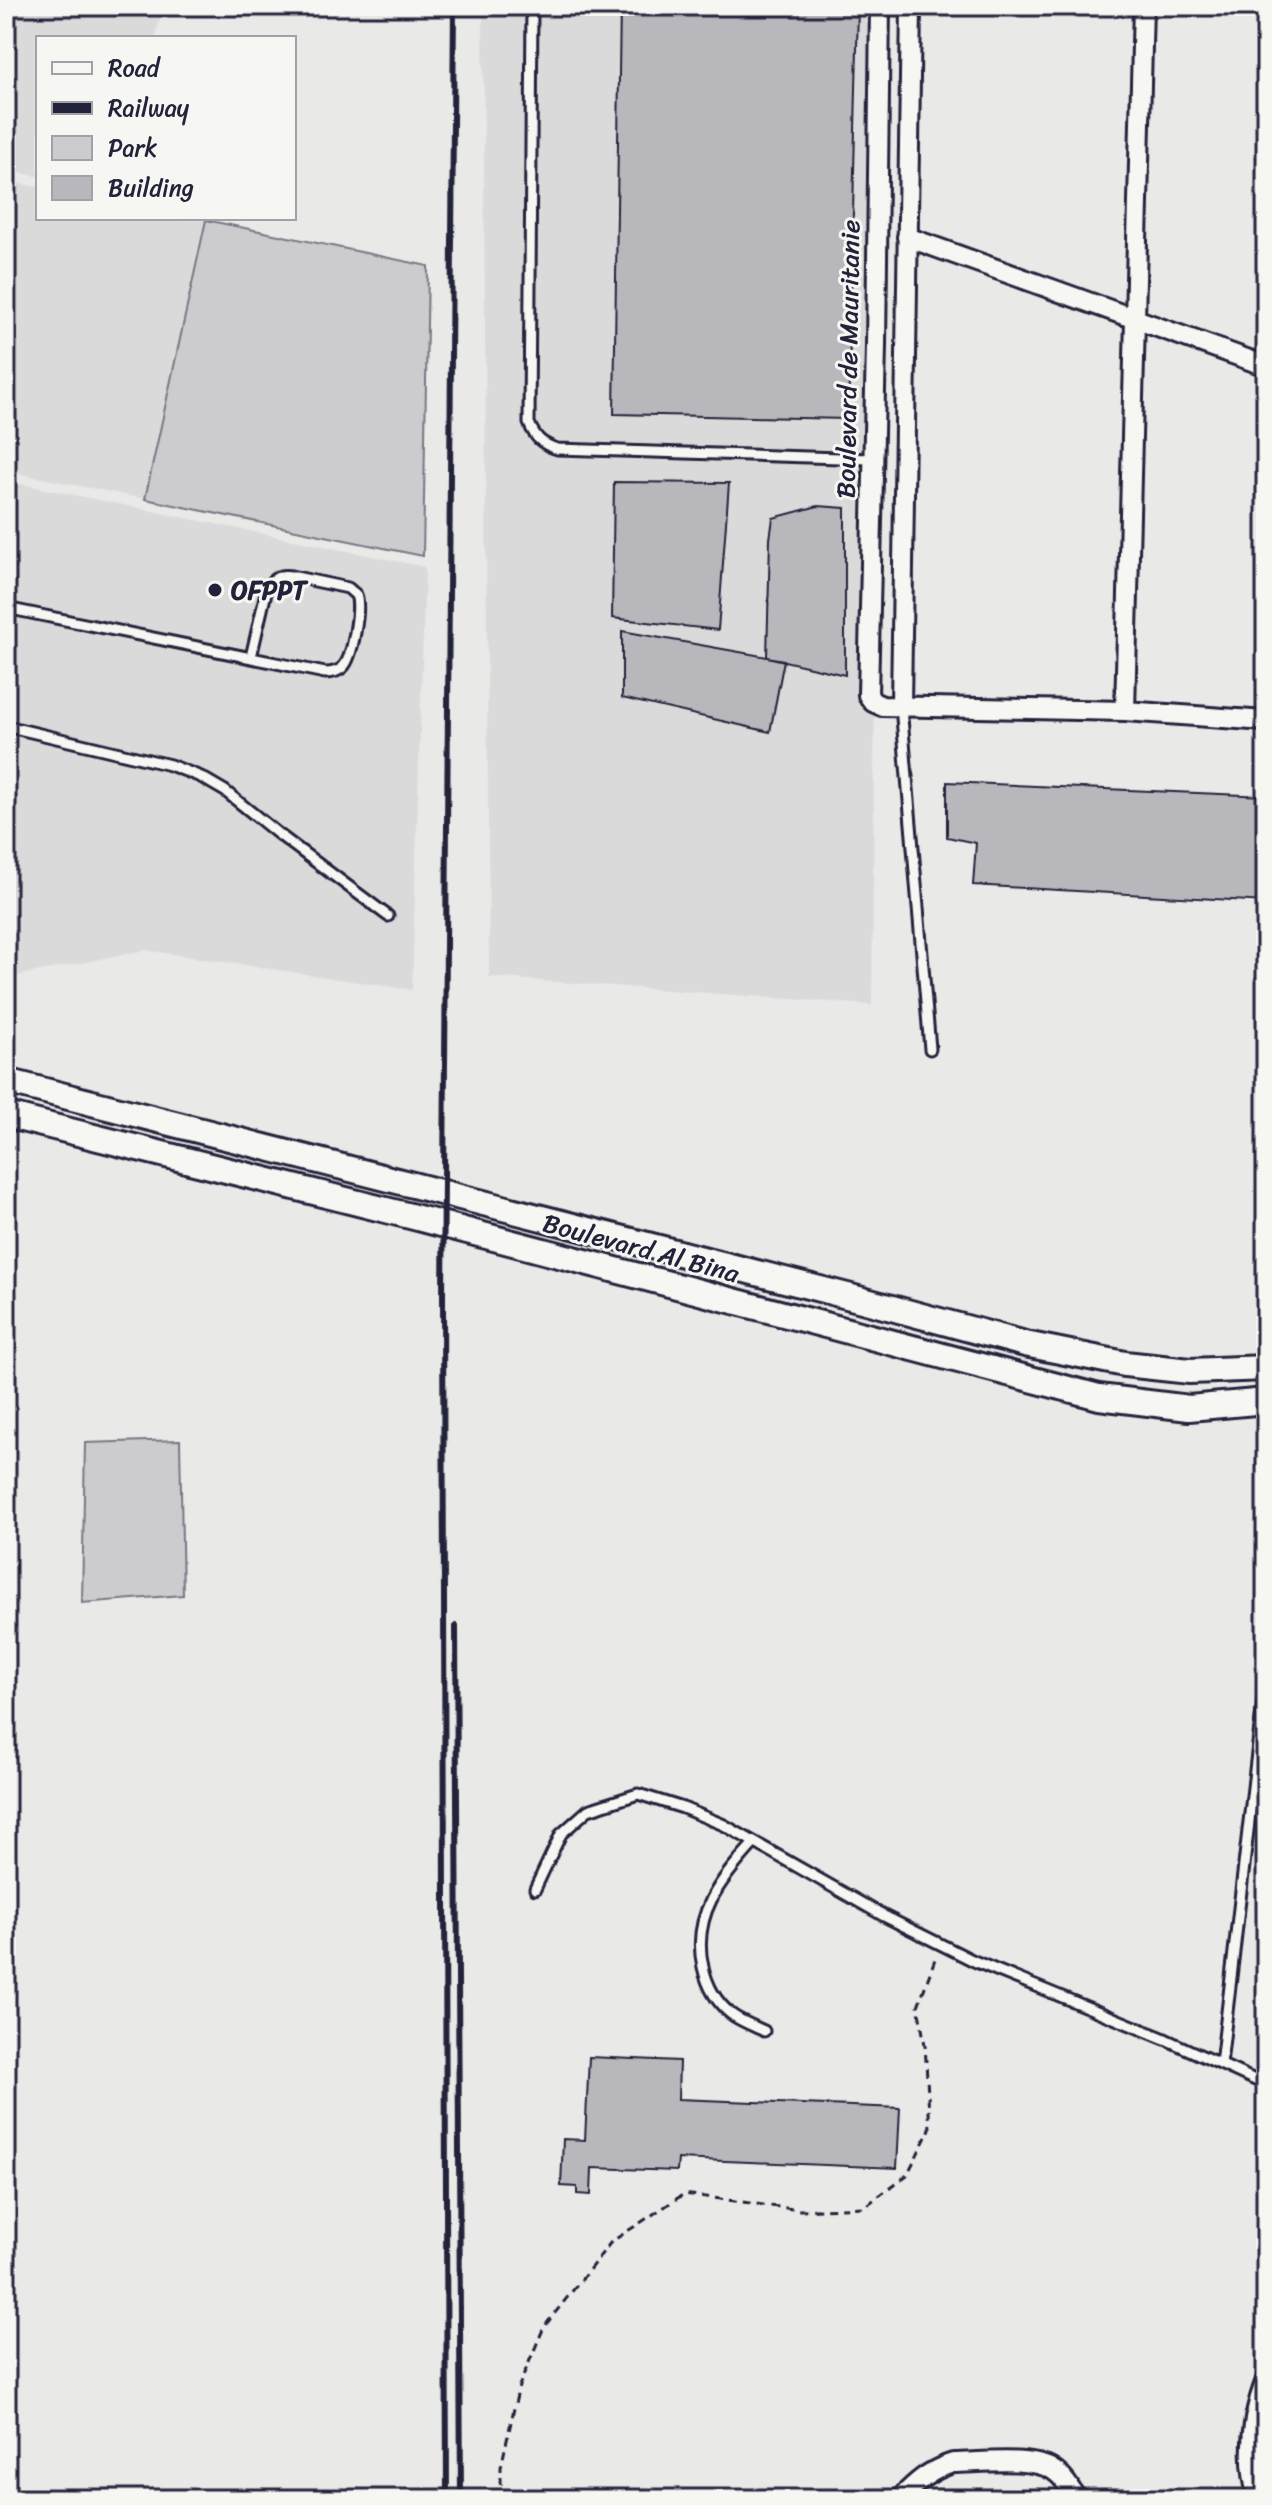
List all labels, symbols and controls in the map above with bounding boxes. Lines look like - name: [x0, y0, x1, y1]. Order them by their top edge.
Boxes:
- legend: [36, 36, 296, 220]
- text: Road: [108, 47, 162, 89]
- text: Railway: [108, 87, 190, 129]
- text: Park: [108, 127, 157, 169]
- text: Building: [108, 167, 194, 209]
- street label: Boulevard de Mauritanie: [823, 219, 873, 499]
- place label: OFPPT: [231, 567, 309, 613]
- marker: OFPPT: [206, 581, 224, 599]
- street label: Boulevard Al Bina: [538, 1200, 745, 1297]

